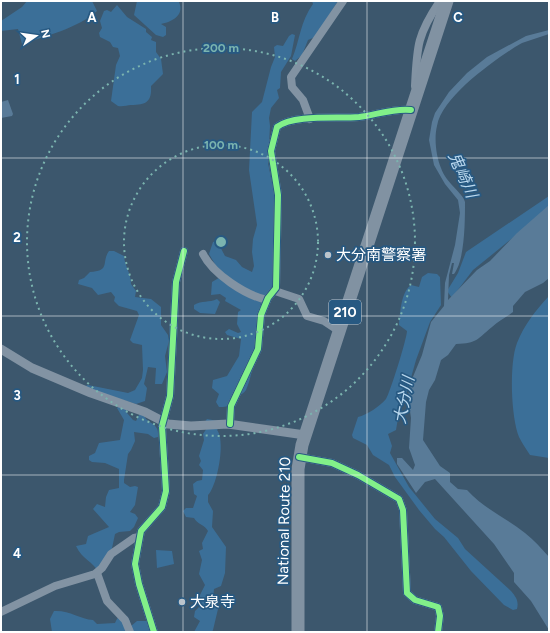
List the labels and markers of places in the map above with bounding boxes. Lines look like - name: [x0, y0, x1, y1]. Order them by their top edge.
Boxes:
- centre of rings: [214, 235, 228, 249]
- place label: 大分南警察署: [336, 246, 426, 264]
- marker: 大分南警察署: [323, 250, 333, 260]
- place label: 大泉寺: [190, 593, 235, 611]
- marker: 大泉寺: [177, 597, 187, 607]

